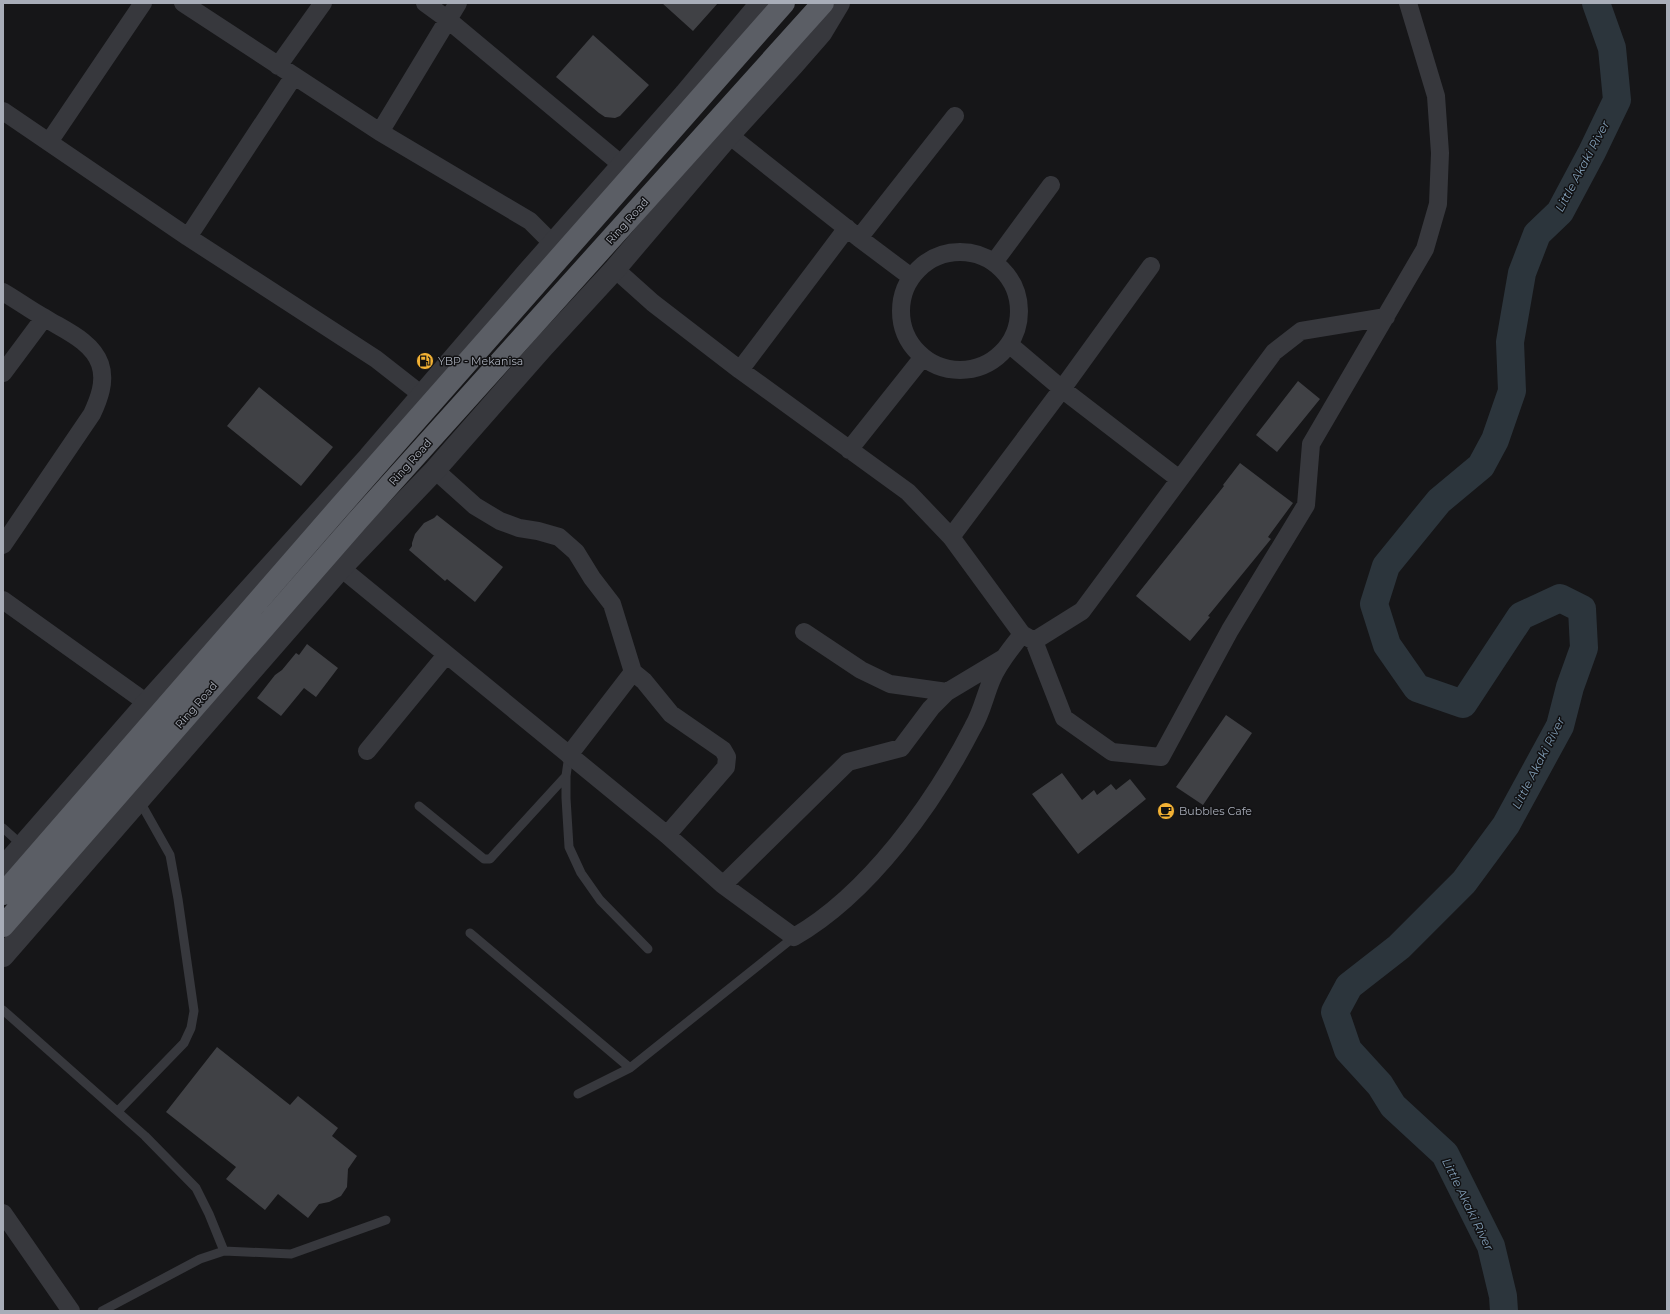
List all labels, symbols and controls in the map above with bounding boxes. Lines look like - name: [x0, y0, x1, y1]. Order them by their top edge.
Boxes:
- water label: Little Akaki River: [1552, 118, 1612, 214]
- street label: Ring Road: [603, 195, 651, 247]
- fuel station icon: YBP - Mekanisa: [415, 351, 435, 371]
- place label: YBP - Mekanisa: [438, 354, 523, 368]
- street label: Ring Road: [386, 436, 434, 488]
- street label: Ring Road: [172, 679, 220, 731]
- water label: Little Akaki River: [1508, 714, 1568, 811]
- cafe icon: Bubbles Cafe: [1156, 801, 1176, 821]
- place label: Bubbles Cafe: [1179, 804, 1252, 818]
- water label: Little Akaki River: [1439, 1155, 1497, 1253]

